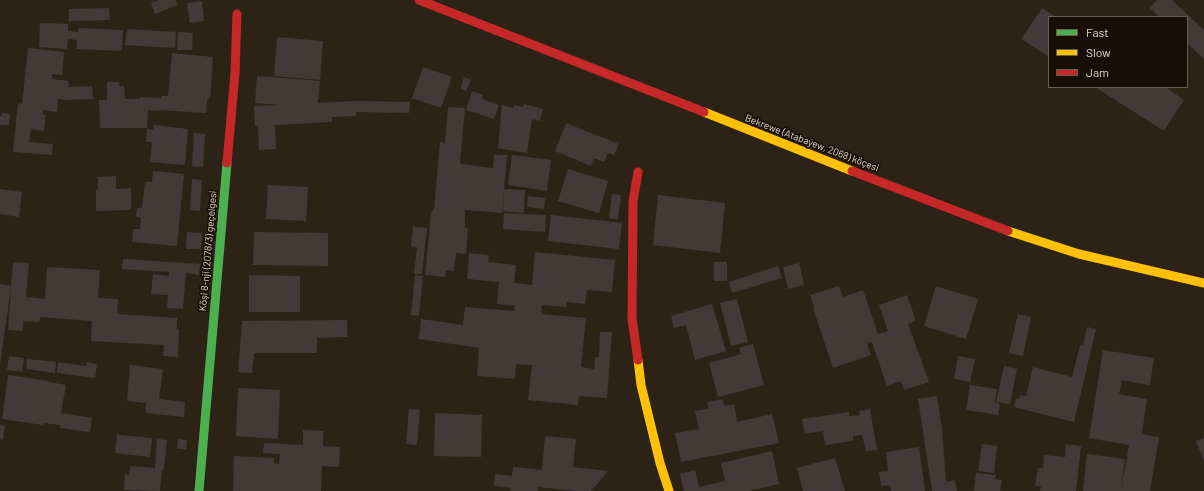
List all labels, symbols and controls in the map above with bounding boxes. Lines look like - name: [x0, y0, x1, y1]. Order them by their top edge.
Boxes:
- legend: [1048, 16, 1188, 88]
- text: Fast: [1086, 25, 1109, 39]
- text: Slow: [1086, 45, 1111, 59]
- text: Jam: [1086, 65, 1109, 79]
- street label: Bekrewe (Atabaýew, 2068) köçesi: [743, 112, 881, 174]
- street label: Köşi 8-nji (2078/3) geçelgesi: [197, 190, 219, 312]

